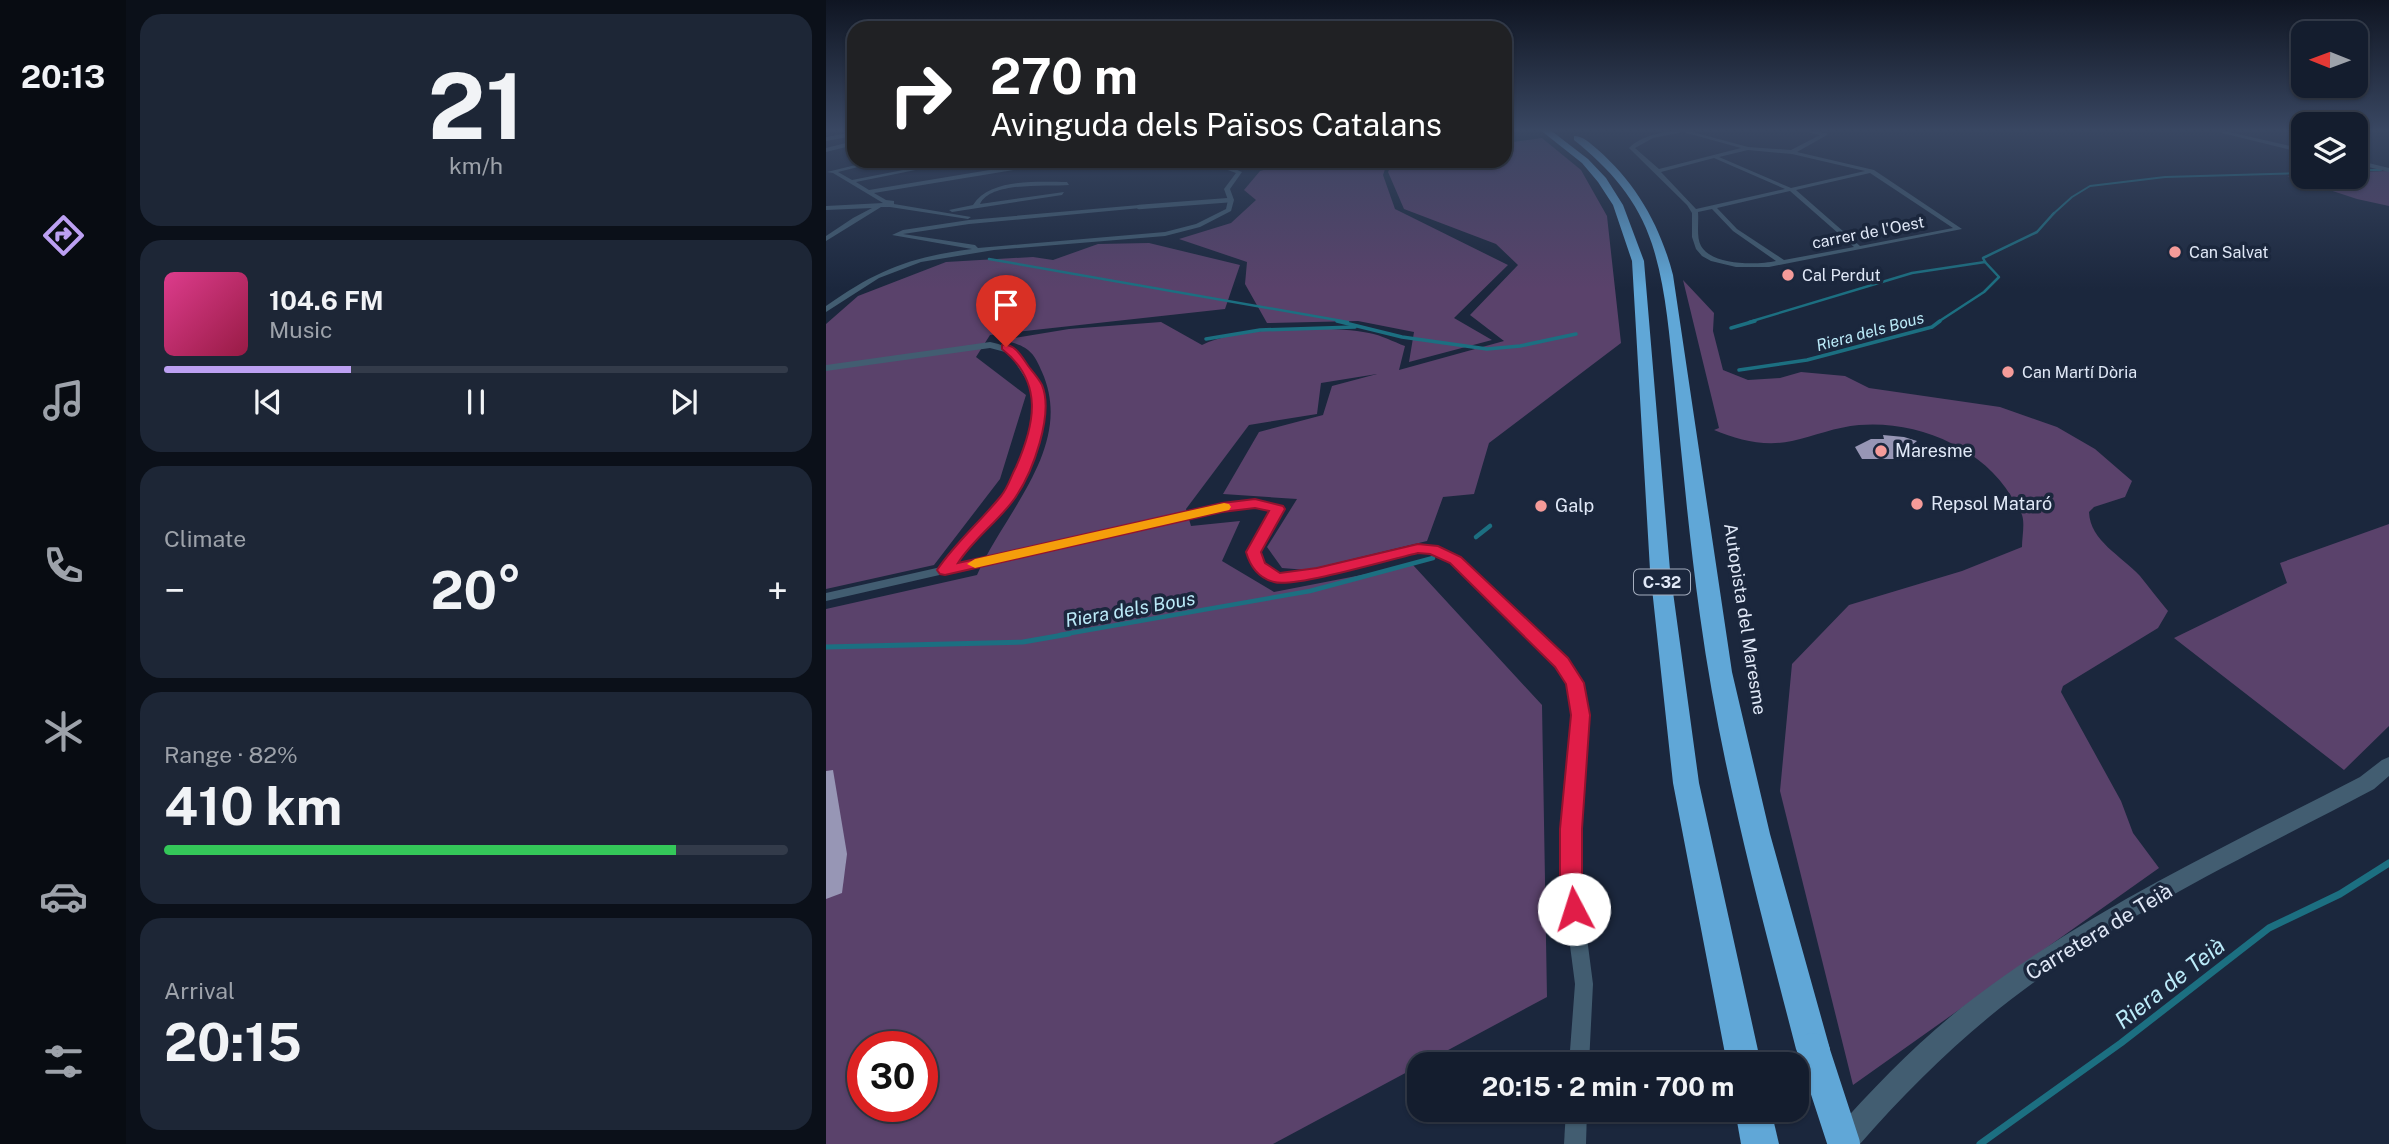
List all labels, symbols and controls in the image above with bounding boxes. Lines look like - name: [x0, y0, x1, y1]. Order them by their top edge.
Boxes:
- north arrow: [2291, 21, 2368, 98]
- map controls: [2291, 21, 2368, 189]
- text: 270 m: [990, 47, 1138, 105]
- icon: right: [875, 49, 966, 140]
- text: 21: [428, 53, 524, 159]
- text: 20:13: [21, 58, 105, 95]
- text: Avinguda dels Països Catalans: [990, 106, 1442, 143]
- button: layers: [2291, 112, 2368, 189]
- text: km/h: [449, 152, 503, 179]
- icon: directions: [39, 211, 88, 260]
- street label: carrer de l'Oest: [1810, 212, 1926, 253]
- place label: Can Salvat: [2189, 243, 2269, 262]
- marker: Can Salvat: [2167, 244, 2183, 260]
- place label: Cal Perdut: [1802, 266, 1881, 285]
- marker: Cal Perdut: [1780, 267, 1796, 283]
- pin: [976, 275, 1036, 347]
- text: 104.6 FM: [269, 285, 384, 316]
- icon: arrive: [987, 286, 1025, 324]
- water label: Riera dels Bous: [1814, 308, 1926, 355]
- text: Music: [269, 316, 333, 343]
- place label: Can Martí Dòria: [2022, 363, 2137, 382]
- marker: Can Martí Dòria: [2000, 364, 2016, 380]
- icon: music: [39, 376, 88, 425]
- icon: previous: [249, 383, 287, 421]
- icon: pause: [457, 383, 495, 421]
- icon: next: [665, 383, 703, 421]
- place label: Maresme: [1895, 440, 1973, 461]
- marker: Maresme: [1873, 443, 1889, 459]
- place label: Repsol Mataró: [1931, 493, 2052, 514]
- place label: Galp: [1555, 495, 1594, 516]
- marker: Repsol Mataró: [1909, 496, 1925, 512]
- marker: Galp: [1533, 498, 1549, 514]
- street label: Autopista del Maresme: [1720, 522, 1771, 716]
- text: Climate: [164, 525, 246, 552]
- icon: phone: [39, 541, 88, 590]
- text: 20°: [430, 560, 522, 621]
- text: −: [164, 568, 185, 613]
- text: +: [767, 568, 788, 613]
- road number: C-32: [1634, 569, 1690, 594]
- water label: Riera dels Bous: [1063, 587, 1197, 631]
- icon: climate: [39, 707, 88, 756]
- text: Range · 82%: [164, 741, 298, 768]
- text: 410 km: [164, 776, 342, 837]
- icon: car: [39, 872, 88, 921]
- position arrow: [1537, 872, 1611, 946]
- street label: Carretera de Teià: [2021, 878, 2177, 985]
- water label: Riera de Teià: [2109, 931, 2230, 1034]
- text: Arrival: [164, 977, 235, 1004]
- text: 20:15: [164, 1012, 302, 1073]
- speed limit sign: 30: [847, 1031, 938, 1122]
- icon: filters: [39, 1037, 88, 1086]
- text: 20:15 · 2 min · 700 m: [1482, 1071, 1734, 1102]

